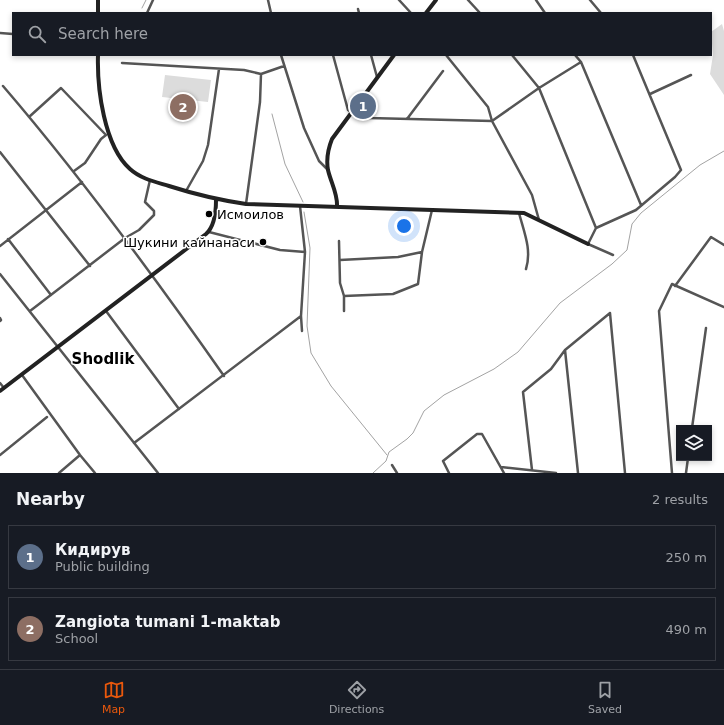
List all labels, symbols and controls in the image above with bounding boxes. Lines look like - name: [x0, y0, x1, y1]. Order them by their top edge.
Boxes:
- search box: [12, 12, 712, 56]
- icon: search: [26, 23, 48, 45]
- text: Search here: [58, 25, 148, 43]
- pin: 1: [350, 91, 376, 121]
- pin: 2: [170, 92, 196, 122]
- place label: Исмоилов: [217, 207, 284, 222]
- marker: Исмоилов: [204, 209, 214, 219]
- your location: [394, 216, 414, 236]
- place label: Шукини кайнанаси: [123, 235, 255, 250]
- marker: Шукини кайнанаси: [258, 237, 268, 247]
- district label: Shodlik: [72, 350, 135, 368]
- map controls: [676, 425, 712, 461]
- button: layers: [676, 425, 712, 461]
- text: Nearby: [16, 489, 85, 509]
- text: 2 results: [652, 492, 708, 507]
- text: Кидирув: [55, 541, 130, 559]
- text: 1: [25, 550, 35, 565]
- text: 250 m: [665, 550, 707, 565]
- text: Public building: [55, 559, 150, 574]
- text: Zangiota tumani 1-maktab: [55, 613, 280, 631]
- text: 2: [25, 622, 35, 637]
- text: 490 m: [665, 622, 707, 637]
- text: School: [55, 631, 98, 646]
- tab: Map: [102, 679, 125, 716]
- tab: Directions: [329, 679, 384, 716]
- tab: Saved: [588, 679, 622, 716]

